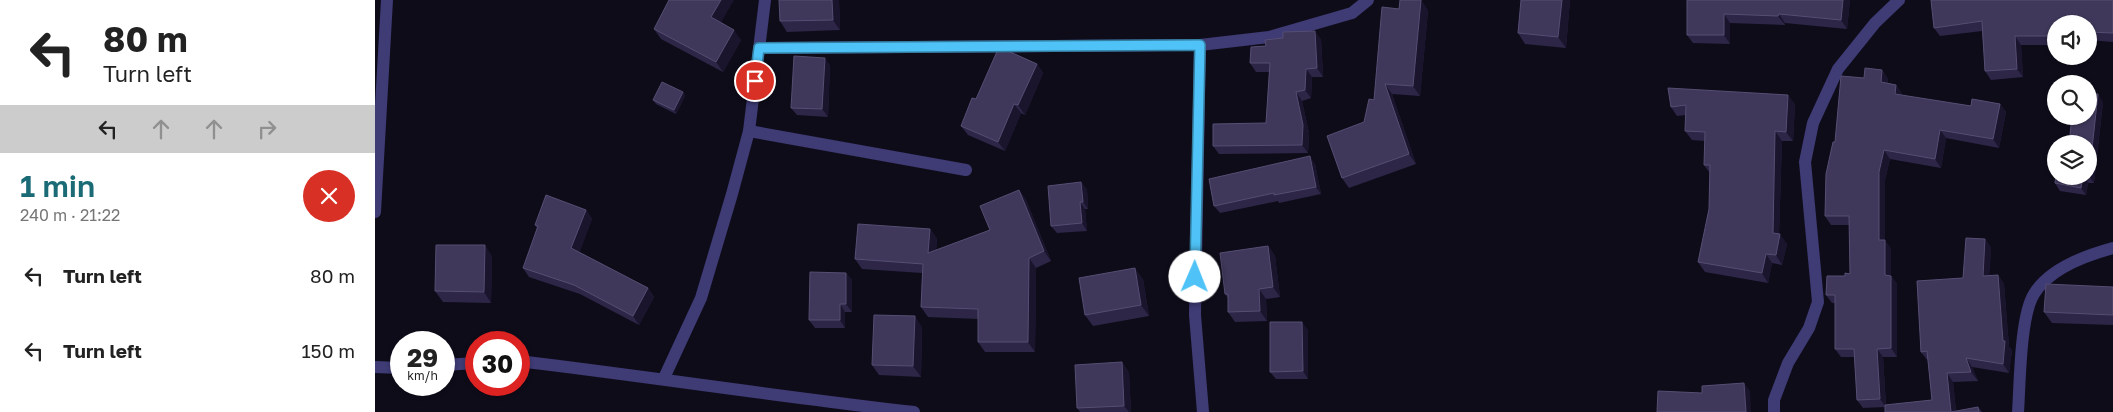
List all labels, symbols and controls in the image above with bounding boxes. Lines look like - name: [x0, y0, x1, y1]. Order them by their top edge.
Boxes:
- map controls: [2047, 15, 2097, 185]
- button: sound: [2047, 15, 2097, 65]
- text: 80 m: [103, 18, 188, 60]
- icon: left: [20, 20, 85, 85]
- text: Turn left: [103, 60, 192, 87]
- pin: [734, 60, 776, 102]
- icon: arrive: [741, 67, 769, 95]
- button: search: [2047, 75, 2097, 125]
- icon: left: [94, 115, 122, 143]
- icon: ahead: [147, 115, 175, 143]
- icon: ahead: [200, 115, 228, 143]
- icon: right: [253, 115, 281, 143]
- button: layers: [2047, 135, 2097, 185]
- text: 1 min: [20, 168, 95, 204]
- button: close: [303, 170, 355, 222]
- text: 240 m · 21:22: [20, 205, 120, 225]
- position arrow: [1168, 250, 1220, 302]
- icon: left: [20, 262, 48, 290]
- text: Turn left: [63, 264, 142, 287]
- text: 80 m: [310, 264, 355, 287]
- speed limit sign: 30: [465, 331, 530, 396]
- icon: left: [20, 337, 48, 365]
- text: Turn left: [63, 339, 142, 362]
- text: 150 m: [301, 339, 355, 362]
- text: 29: [407, 342, 438, 373]
- text: km/h: [407, 368, 438, 383]

